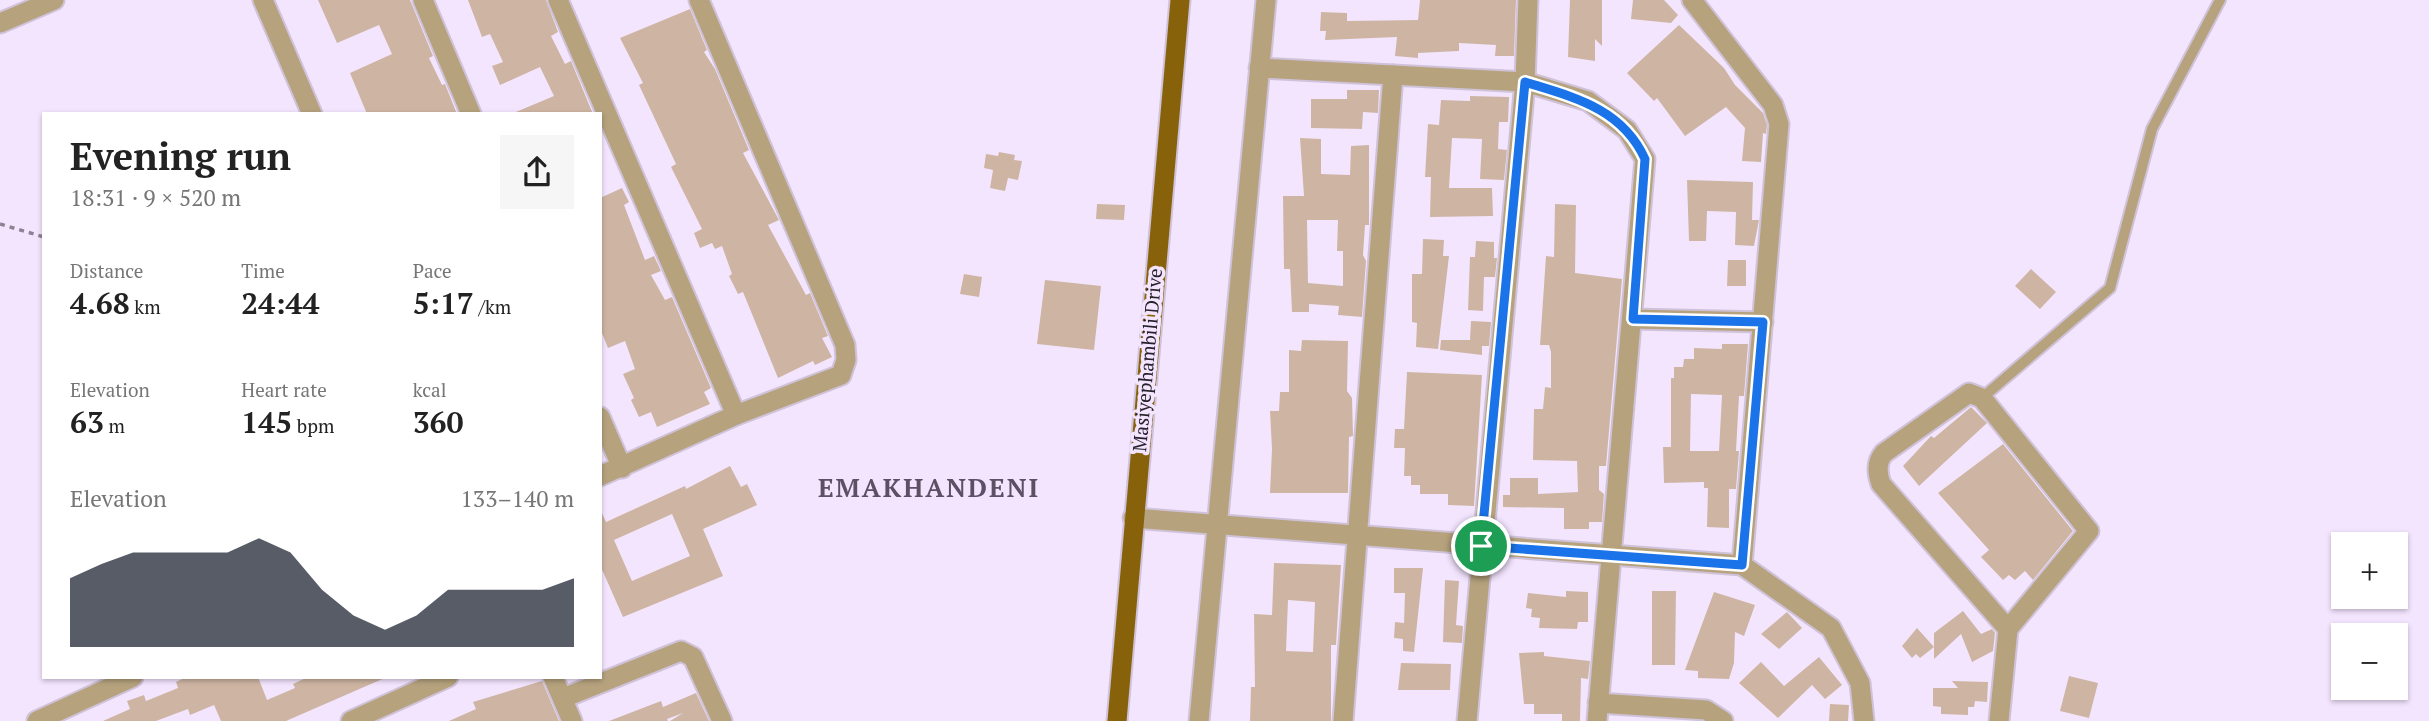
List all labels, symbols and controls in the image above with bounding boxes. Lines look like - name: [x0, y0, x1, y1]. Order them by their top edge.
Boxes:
- text: Evening run: [70, 131, 291, 181]
- button: share: [500, 135, 574, 209]
- text: 18:31 · 9 × 520 m: [70, 182, 241, 213]
- text: Distance: [70, 258, 143, 283]
- text: Time: [241, 258, 285, 283]
- text: Pace: [413, 258, 452, 283]
- street label: Masiyephambili Drive: [1126, 267, 1167, 453]
- text: 4.68: [70, 283, 130, 323]
- text: 24:44: [241, 283, 319, 323]
- text: 5:17: [413, 283, 474, 323]
- text: km: [130, 294, 161, 319]
- text: /km: [474, 294, 511, 319]
- text: Elevation: [70, 377, 150, 402]
- text: Heart rate: [241, 377, 327, 402]
- text: kcal: [413, 377, 446, 402]
- text: 63: [70, 402, 104, 442]
- text: 145: [241, 402, 292, 442]
- text: 360: [413, 402, 464, 442]
- text: m: [104, 413, 125, 438]
- text: bpm: [292, 413, 334, 438]
- district label: EMAKHANDENI: [818, 470, 1040, 504]
- text: Elevation: [70, 483, 167, 514]
- text: 133–140 m: [461, 483, 574, 514]
- pin: [1451, 516, 1511, 576]
- icon: arrive: [1462, 527, 1500, 565]
- map controls: [2331, 532, 2408, 700]
- button: +: [2331, 532, 2408, 609]
- button: −: [2331, 623, 2408, 700]

